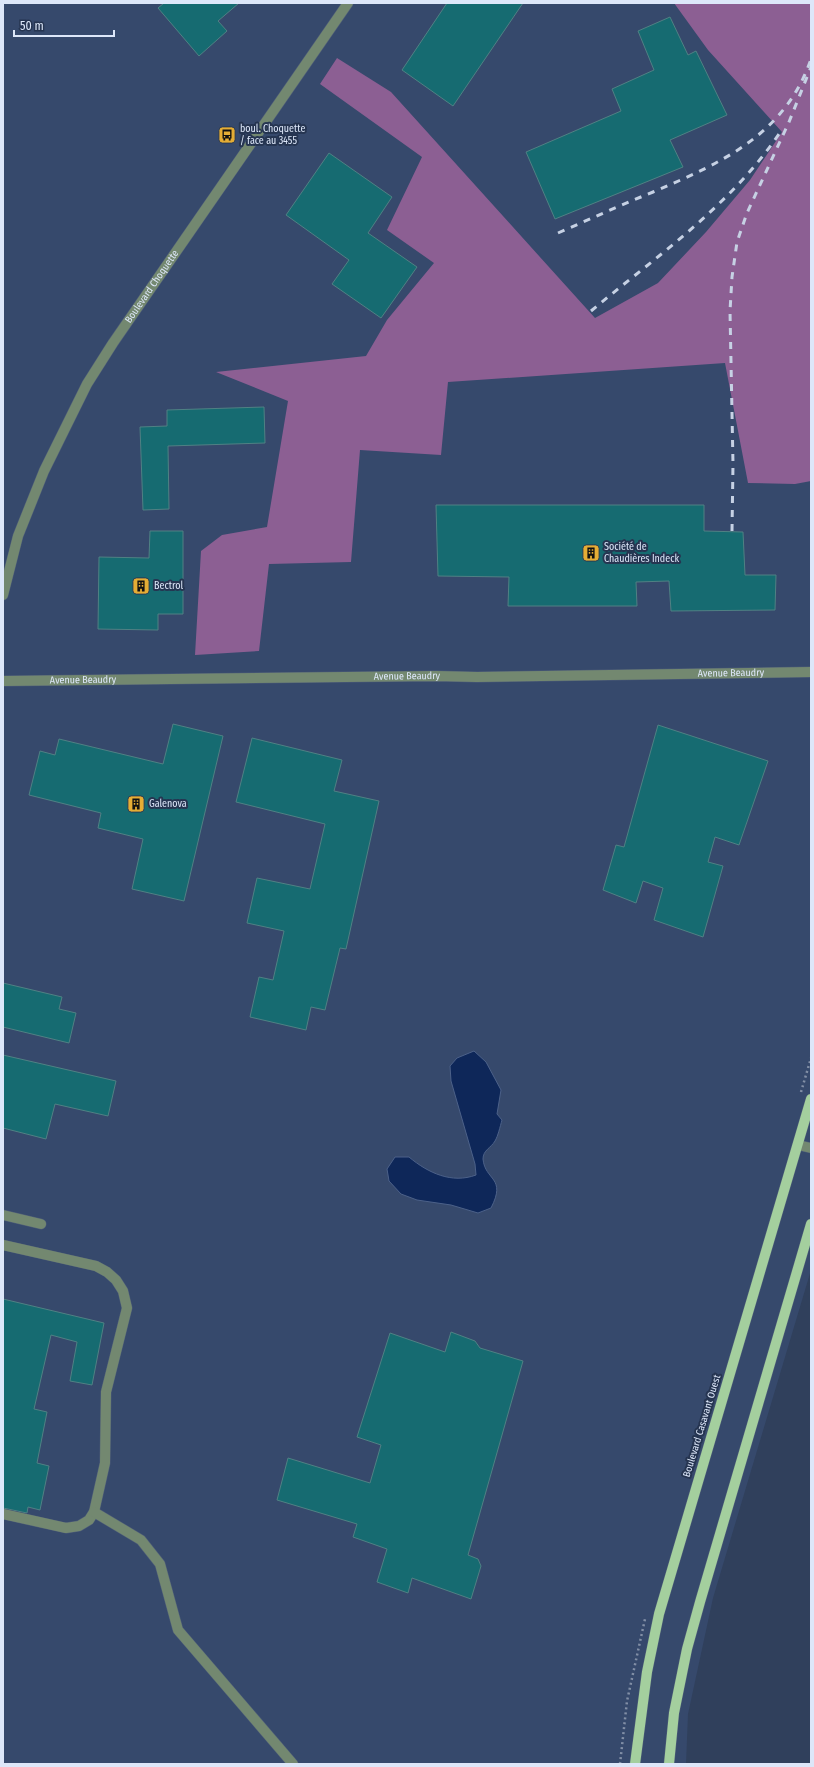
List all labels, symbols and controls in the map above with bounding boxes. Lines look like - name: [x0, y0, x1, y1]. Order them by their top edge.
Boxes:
- scale bar: [14, 12, 114, 38]
- text: 50 m: [20, 19, 44, 33]
- place label: boul. Choquette / face au 3455: [240, 123, 305, 147]
- bus stop icon: boul. Choquette / face au 3455: [217, 125, 237, 145]
- street label: Boulevard Choquette: [123, 248, 181, 325]
- place label: Société de Chaudières Indeck: [604, 541, 679, 565]
- building icon: Société de Chaudières Indeck: [581, 543, 601, 563]
- building icon: Bectrol: [131, 576, 151, 596]
- place label: Bectrol: [154, 580, 183, 592]
- street label: Avenue Beaudry: [698, 667, 765, 680]
- street label: Avenue Beaudry: [374, 670, 441, 683]
- street label: Avenue Beaudry: [50, 674, 117, 686]
- building icon: Galenova: [126, 794, 146, 814]
- place label: Galenova: [149, 798, 187, 810]
- street label: Boulevard Casavant Ouest: [681, 1373, 724, 1479]

